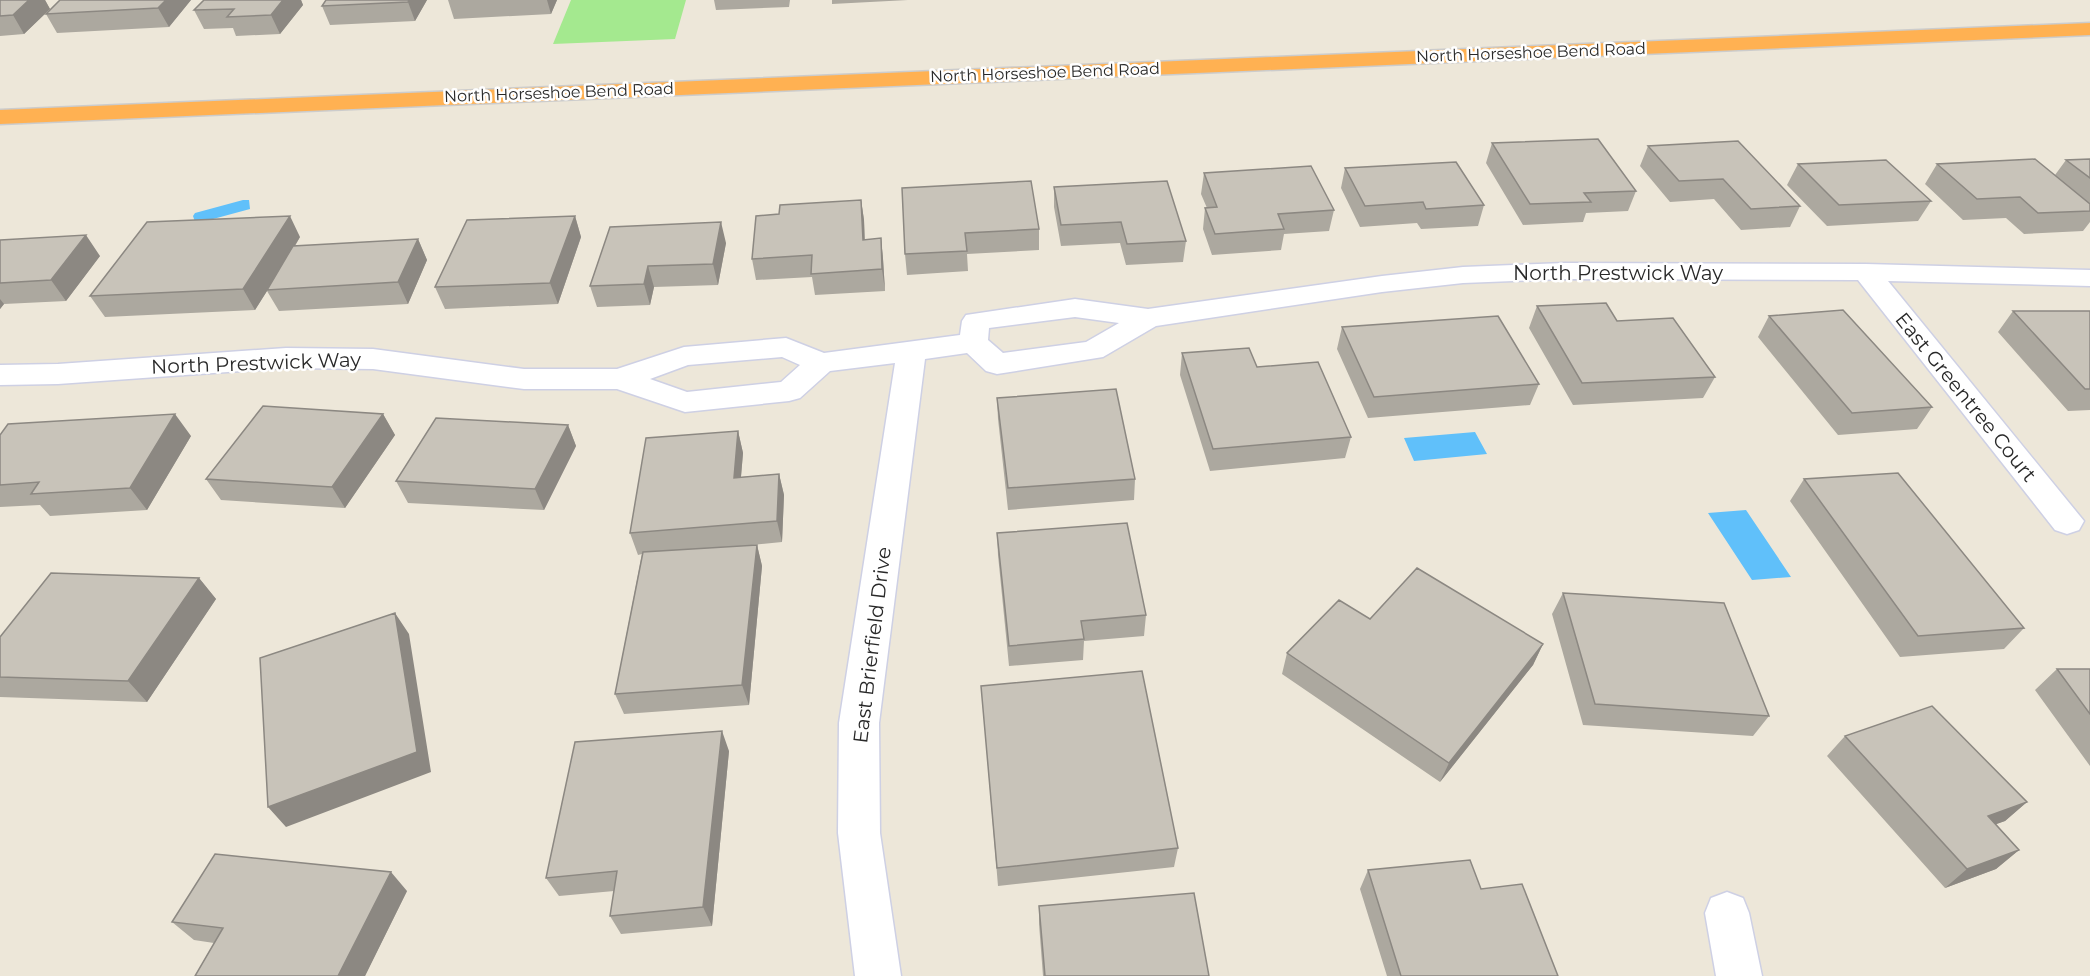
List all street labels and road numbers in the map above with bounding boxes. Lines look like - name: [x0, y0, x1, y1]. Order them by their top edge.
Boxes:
- street label: North Horseshoe Bend Road: [1416, 39, 1646, 66]
- street label: North Horseshoe Bend Road: [930, 59, 1160, 86]
- street label: North Horseshoe Bend Road: [444, 79, 674, 106]
- street label: North Prestwick Way: [1513, 261, 1723, 285]
- street label: East Greentree Court: [1890, 308, 2042, 486]
- street label: North Prestwick Way: [151, 347, 362, 379]
- street label: East Brierfield Drive: [848, 545, 896, 745]

